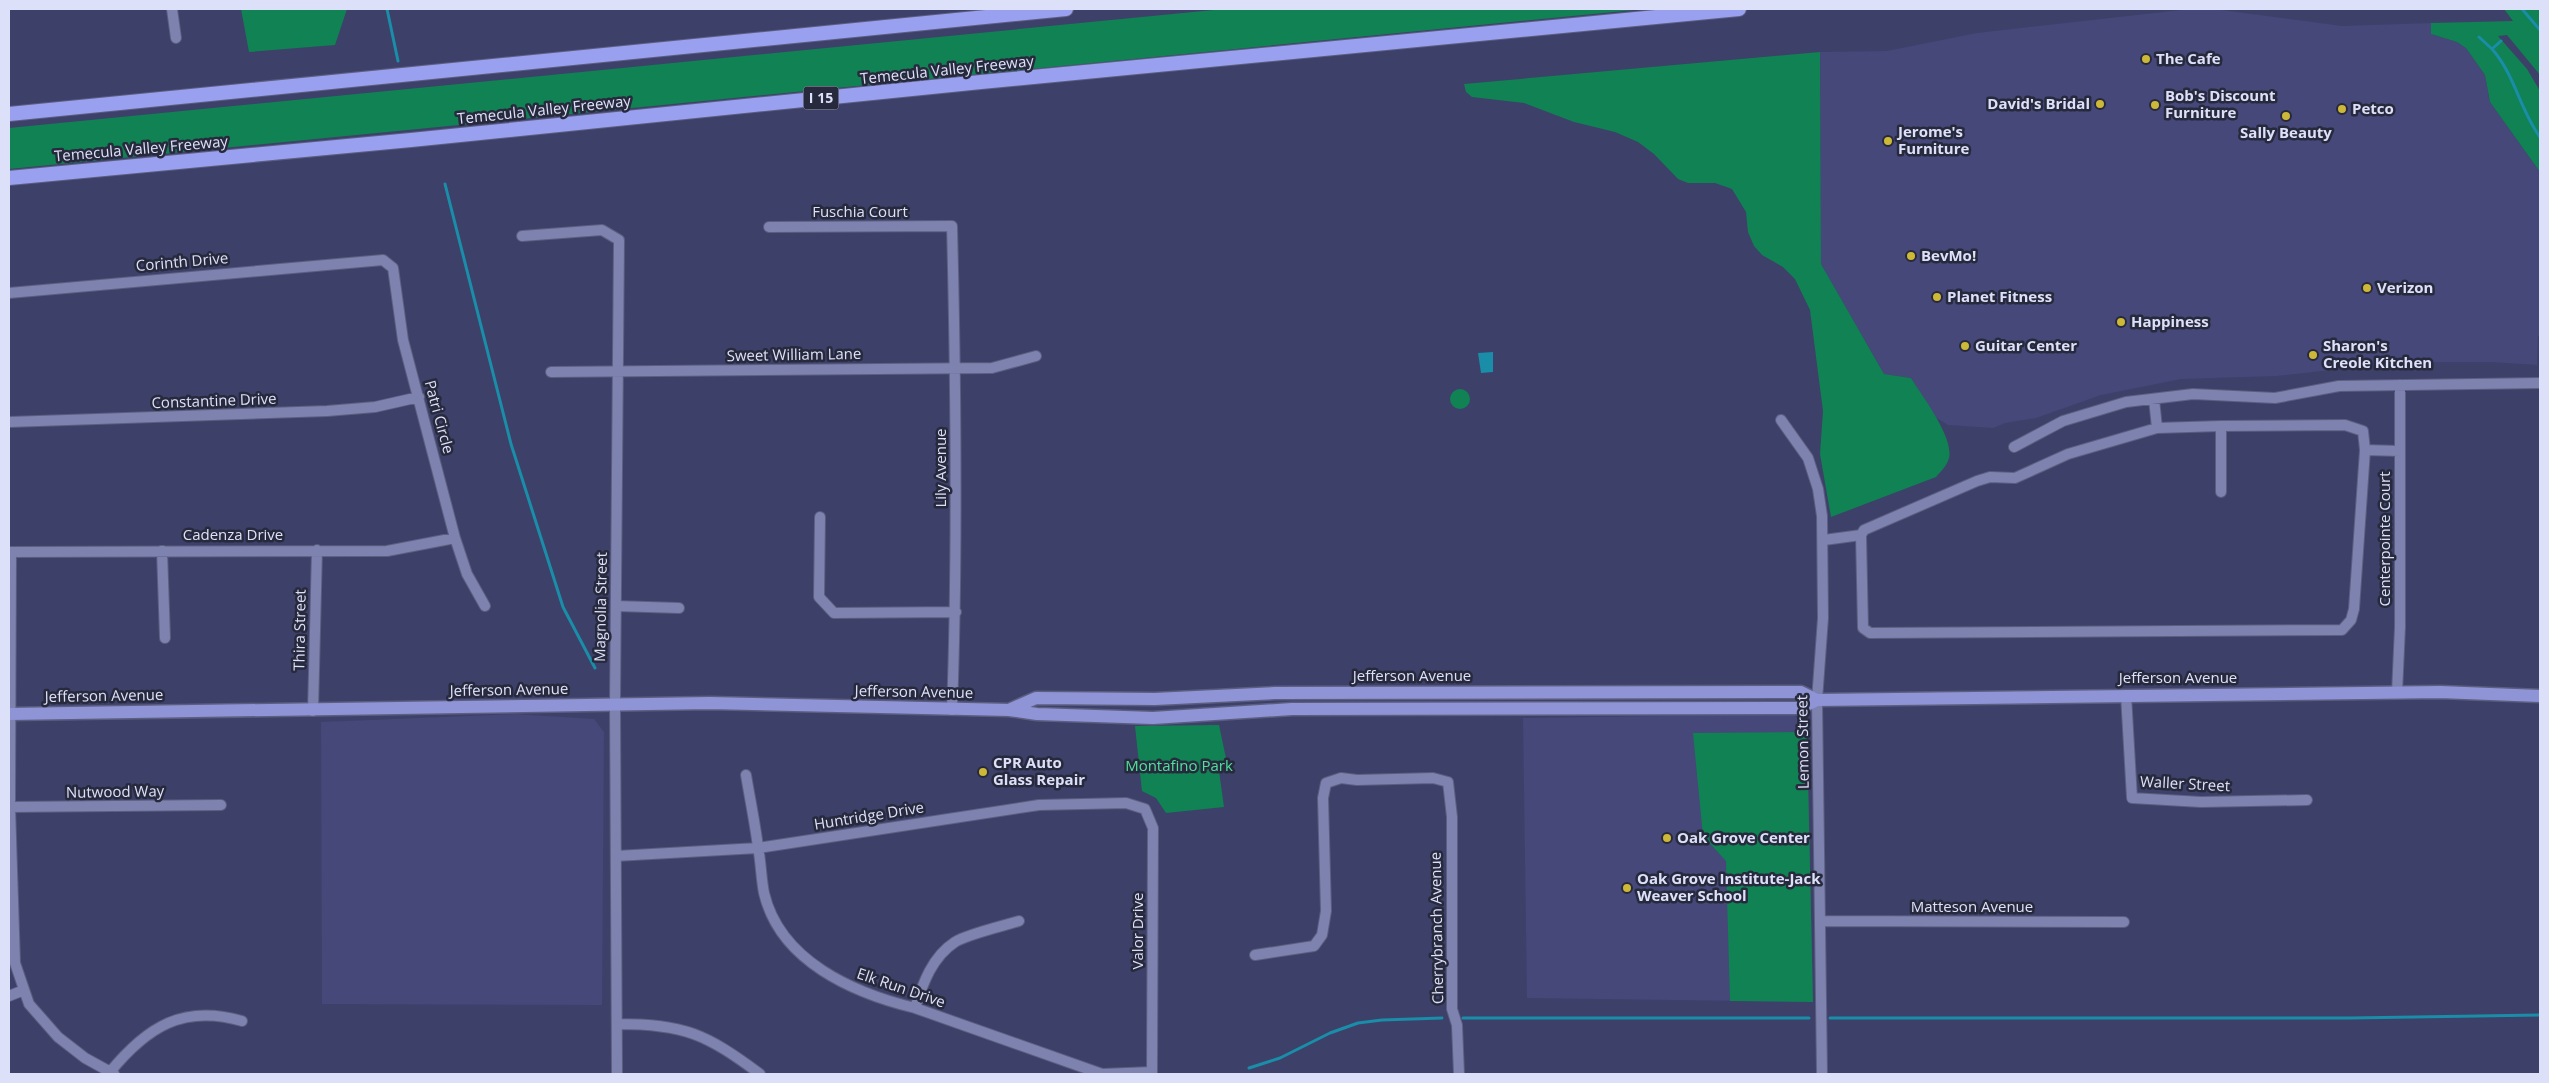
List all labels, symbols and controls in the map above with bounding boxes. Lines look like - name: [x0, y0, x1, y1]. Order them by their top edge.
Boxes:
- place label: The Cafe: [2156, 48, 2221, 68]
- street label: Temecula Valley Freeway: [859, 50, 1035, 88]
- marker: The Cafe: [2140, 53, 2152, 65]
- place label: Bob's Discount Furniture: [2165, 85, 2276, 122]
- road number: I 15: [804, 86, 838, 110]
- street label: Temecula Valley Freeway: [456, 90, 632, 128]
- place label: David's Bridal: [1987, 93, 2090, 113]
- marker: David's Bridal: [2094, 98, 2106, 110]
- place label: Petco: [2352, 98, 2394, 118]
- marker: Bob's Discount Furniture: [2149, 99, 2161, 111]
- marker: Petco: [2336, 103, 2348, 115]
- marker: Sally Beauty: [2280, 110, 2292, 122]
- place label: Jerome's Furniture: [1896, 121, 1970, 158]
- place label: Sally Beauty: [2240, 122, 2332, 142]
- street label: Temecula Valley Freeway: [53, 130, 229, 166]
- marker: Jerome's Furniture: [1882, 135, 1894, 147]
- street label: Fuschia Court: [812, 201, 908, 221]
- place label: BevMo!: [1921, 245, 1976, 265]
- street label: Corinth Drive: [135, 247, 229, 275]
- marker: BevMo!: [1905, 250, 1917, 262]
- place label: Verizon: [2377, 277, 2433, 297]
- marker: Verizon: [2361, 282, 2373, 294]
- place label: Planet Fitness: [1947, 286, 2052, 306]
- marker: Planet Fitness: [1931, 291, 1943, 303]
- place label: Happiness: [2131, 311, 2209, 331]
- marker: Happiness: [2115, 316, 2127, 328]
- place label: Guitar Center: [1975, 335, 2077, 355]
- place label: Sharon's Creole Kitchen: [2323, 335, 2432, 372]
- marker: Guitar Center: [1959, 340, 1971, 352]
- street label: Sweet William Lane: [726, 343, 862, 365]
- marker: Sharon's Creole Kitchen: [2307, 349, 2319, 361]
- street label: Patri Circle: [421, 378, 459, 456]
- street label: Constantine Drive: [151, 388, 277, 412]
- street label: Lily Avenue: [930, 428, 950, 508]
- street label: Centerpointe Court: [2374, 472, 2394, 606]
- street label: Cadenza Drive: [183, 524, 283, 544]
- street label: Magnolia Street: [589, 552, 611, 662]
- street label: Thira Street: [288, 589, 310, 671]
- street label: Jefferson Avenue: [1351, 665, 1471, 685]
- street label: Jefferson Avenue: [2117, 667, 2237, 687]
- street label: Jefferson Avenue: [448, 678, 568, 700]
- street label: Jefferson Avenue: [853, 680, 973, 702]
- street label: Jefferson Avenue: [43, 684, 163, 706]
- street label: Lemon Street: [1791, 695, 1813, 789]
- place label: CPR Auto Glass Repair: [993, 752, 1085, 789]
- park label: Montafino Park: [1125, 755, 1233, 775]
- marker: CPR Auto Glass Repair: [977, 766, 989, 778]
- street label: Waller Street: [2140, 771, 2231, 795]
- street label: Nutwood Way: [66, 780, 165, 802]
- street label: Huntridge Drive: [812, 796, 925, 834]
- place label: Oak Grove Center: [1677, 827, 1810, 847]
- marker: Oak Grove Center: [1661, 832, 1673, 844]
- street label: Cherrybranch Avenue: [1425, 852, 1447, 1004]
- place label: Oak Grove Institute-Jack Weaver School: [1637, 868, 1821, 905]
- marker: Oak Grove Institute-Jack Weaver School: [1621, 882, 1633, 894]
- street label: Valor Drive: [1127, 893, 1147, 969]
- street label: Matteson Avenue: [1911, 896, 2033, 916]
- street label: Elk Run Drive: [854, 963, 948, 1012]

